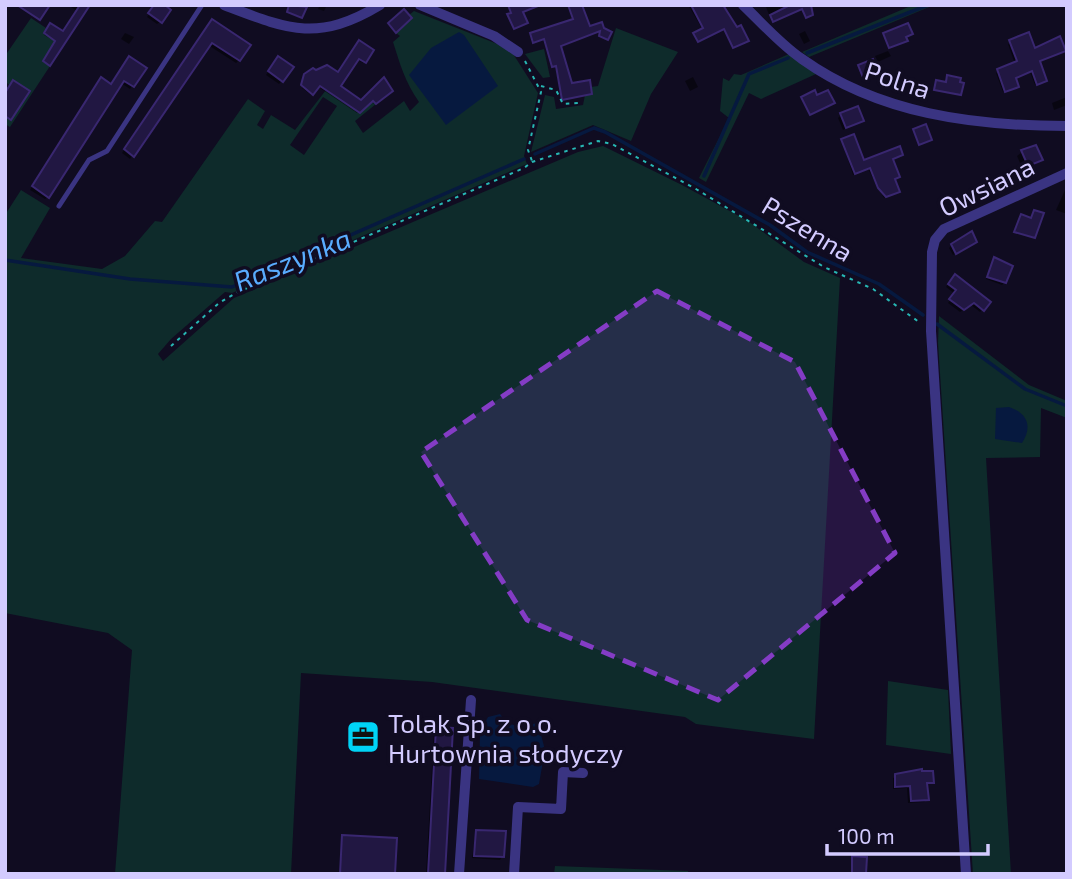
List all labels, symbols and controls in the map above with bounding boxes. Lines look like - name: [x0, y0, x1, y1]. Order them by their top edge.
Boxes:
- street label: Polna: [861, 54, 935, 104]
- street label: Owsiana: [933, 150, 1039, 222]
- street label: Pszenna: [757, 189, 859, 267]
- water label: Raszynka: [229, 220, 355, 298]
- place label: Tolak Sp. z o.o. Hurtownia słodyczy: [388, 707, 623, 768]
- office icon: Tolak Sp. z o.o. Hurtownia słodyczy: [344, 718, 382, 756]
- scale bar: [827, 812, 988, 856]
- text: 100 m: [838, 823, 895, 848]

